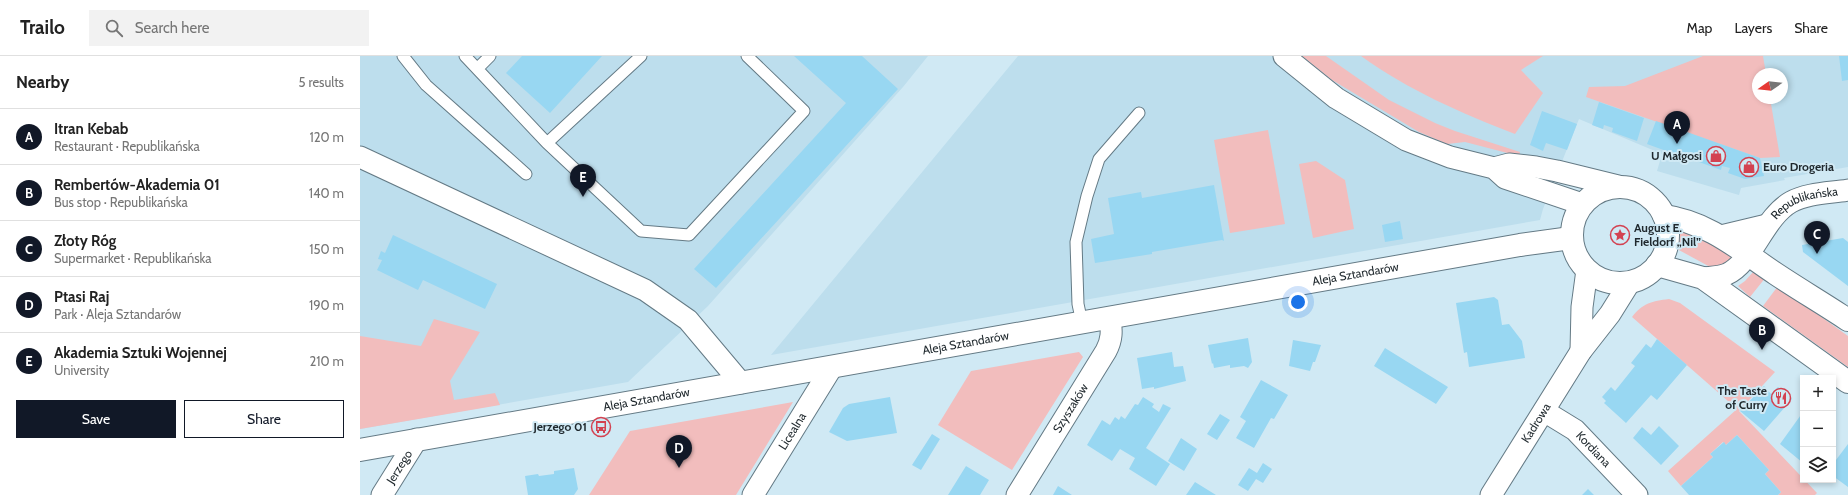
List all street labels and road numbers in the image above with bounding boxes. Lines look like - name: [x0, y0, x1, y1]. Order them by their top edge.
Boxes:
- street label: Republikańska: [1767, 183, 1839, 222]
- street label: Aleja Sztandarów: [1311, 259, 1400, 289]
- street label: Aleja Sztandarów: [921, 327, 1010, 357]
- street label: Szyszaków: [1049, 380, 1091, 435]
- street label: Aleja Sztandarów: [602, 384, 691, 414]
- street label: Kadrowa: [1518, 400, 1554, 445]
- street label: Licealna: [775, 409, 809, 452]
- street label: Kordiana: [1573, 428, 1615, 470]
- street label: Jerzego: [382, 447, 415, 487]

